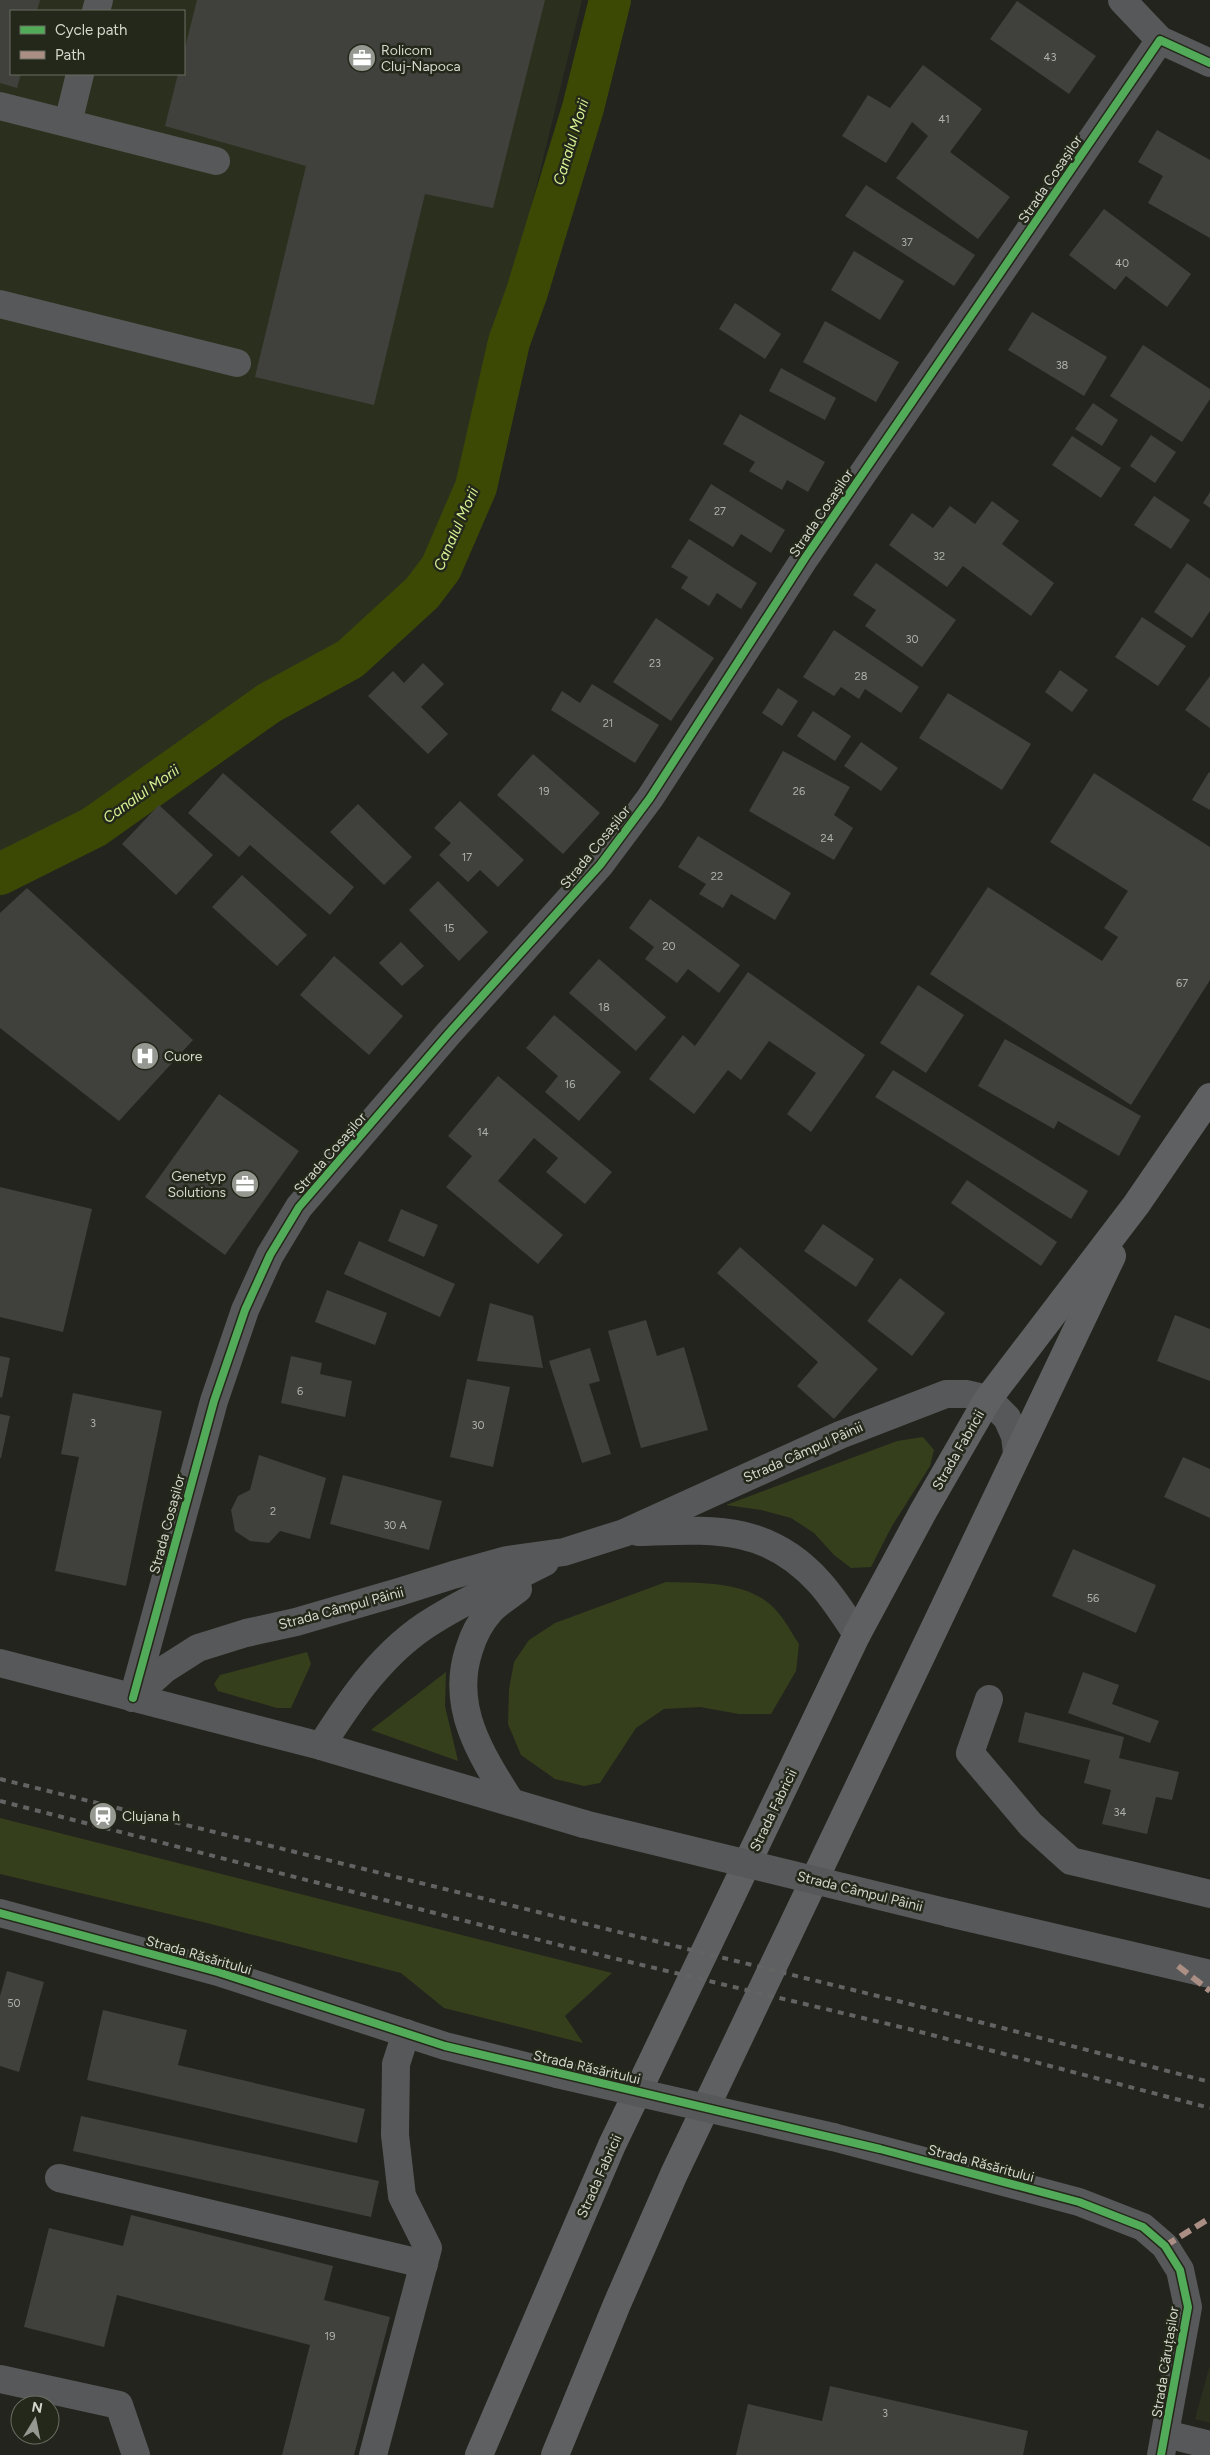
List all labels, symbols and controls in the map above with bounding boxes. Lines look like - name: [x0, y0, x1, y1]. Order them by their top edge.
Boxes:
- legend: [10, 10, 185, 75]
- text: Cycle path: [55, 21, 127, 39]
- place label: Rolicom Cluj-Napoca: [381, 42, 461, 75]
- office icon: Rolicom Cluj-Napoca: [347, 43, 377, 73]
- text: Path: [55, 46, 85, 64]
- house number: 43: [1044, 51, 1056, 64]
- water label: Canalul Morii: [549, 96, 593, 187]
- house number: 41: [938, 113, 950, 126]
- street label: Strada Cosașilor: [1015, 132, 1086, 226]
- house number: 37: [901, 236, 913, 249]
- house number: 40: [1115, 257, 1129, 270]
- house number: 38: [1056, 359, 1069, 372]
- street label: Strada Cosașilor: [786, 466, 857, 560]
- water label: Canalul Morii: [430, 484, 483, 573]
- house number: 27: [714, 505, 726, 518]
- house number: 32: [933, 550, 945, 563]
- house number: 30: [905, 633, 919, 646]
- house number: 23: [649, 657, 661, 670]
- house number: 28: [855, 670, 868, 683]
- house number: 21: [603, 717, 613, 730]
- water label: Canalul Morii: [99, 761, 183, 827]
- house number: 19: [539, 785, 549, 798]
- house number: 26: [793, 785, 805, 798]
- street label: Strada Cosașilor: [557, 802, 634, 892]
- house number: 24: [821, 832, 834, 845]
- house number: 17: [462, 851, 472, 864]
- house number: 22: [711, 870, 723, 883]
- house number: 15: [444, 922, 454, 935]
- house number: 20: [662, 940, 676, 953]
- house number: 67: [1176, 977, 1188, 990]
- house number: 18: [598, 1001, 610, 1014]
- hospital icon: Cuore: [130, 1041, 160, 1071]
- place label: Cuore: [164, 1048, 203, 1065]
- house number: 16: [565, 1078, 575, 1091]
- street label: Strada Cosașilor: [290, 1109, 370, 1197]
- house number: 14: [477, 1126, 489, 1139]
- place label: Genetyp Solutions: [167, 1168, 226, 1201]
- office icon: Genetyp Solutions: [230, 1169, 260, 1199]
- house number: 6: [297, 1385, 303, 1398]
- street label: Strada Fabricii: [929, 1407, 988, 1493]
- house number: 3: [90, 1417, 96, 1430]
- street label: Strada Câmpul Pâinii: [741, 1418, 866, 1486]
- house number: 30: [471, 1419, 485, 1432]
- street label: Strada Cosașilor: [146, 1472, 189, 1576]
- house number: 2: [270, 1505, 276, 1518]
- house number: 30 A: [383, 1519, 407, 1532]
- street label: Strada Câmpul Pâinii: [277, 1584, 406, 1633]
- house number: 56: [1087, 1592, 1099, 1605]
- street label: Strada Fabricii: [746, 1766, 801, 1854]
- station icon: Clujana h: [88, 1801, 118, 1831]
- house number: 34: [1114, 1806, 1127, 1819]
- place label: Clujana h: [122, 1808, 180, 1825]
- street label: Strada Câmpul Pâinii: [795, 1868, 925, 1915]
- street label: Strada Răsăritului: [144, 1932, 254, 1979]
- house number: 50: [7, 1997, 21, 2010]
- street label: Strada Răsăritului: [532, 2047, 642, 2088]
- street label: Strada Fabricii: [573, 2132, 625, 2221]
- street label: Strada Răsăritului: [926, 2141, 1036, 2186]
- street label: Strada Căruțașilor: [1148, 2305, 1183, 2419]
- house number: 19: [325, 2330, 335, 2343]
- north arrow: [10, 2395, 60, 2445]
- text: N: [30, 2398, 44, 2417]
- house number: 3: [882, 2407, 888, 2420]

